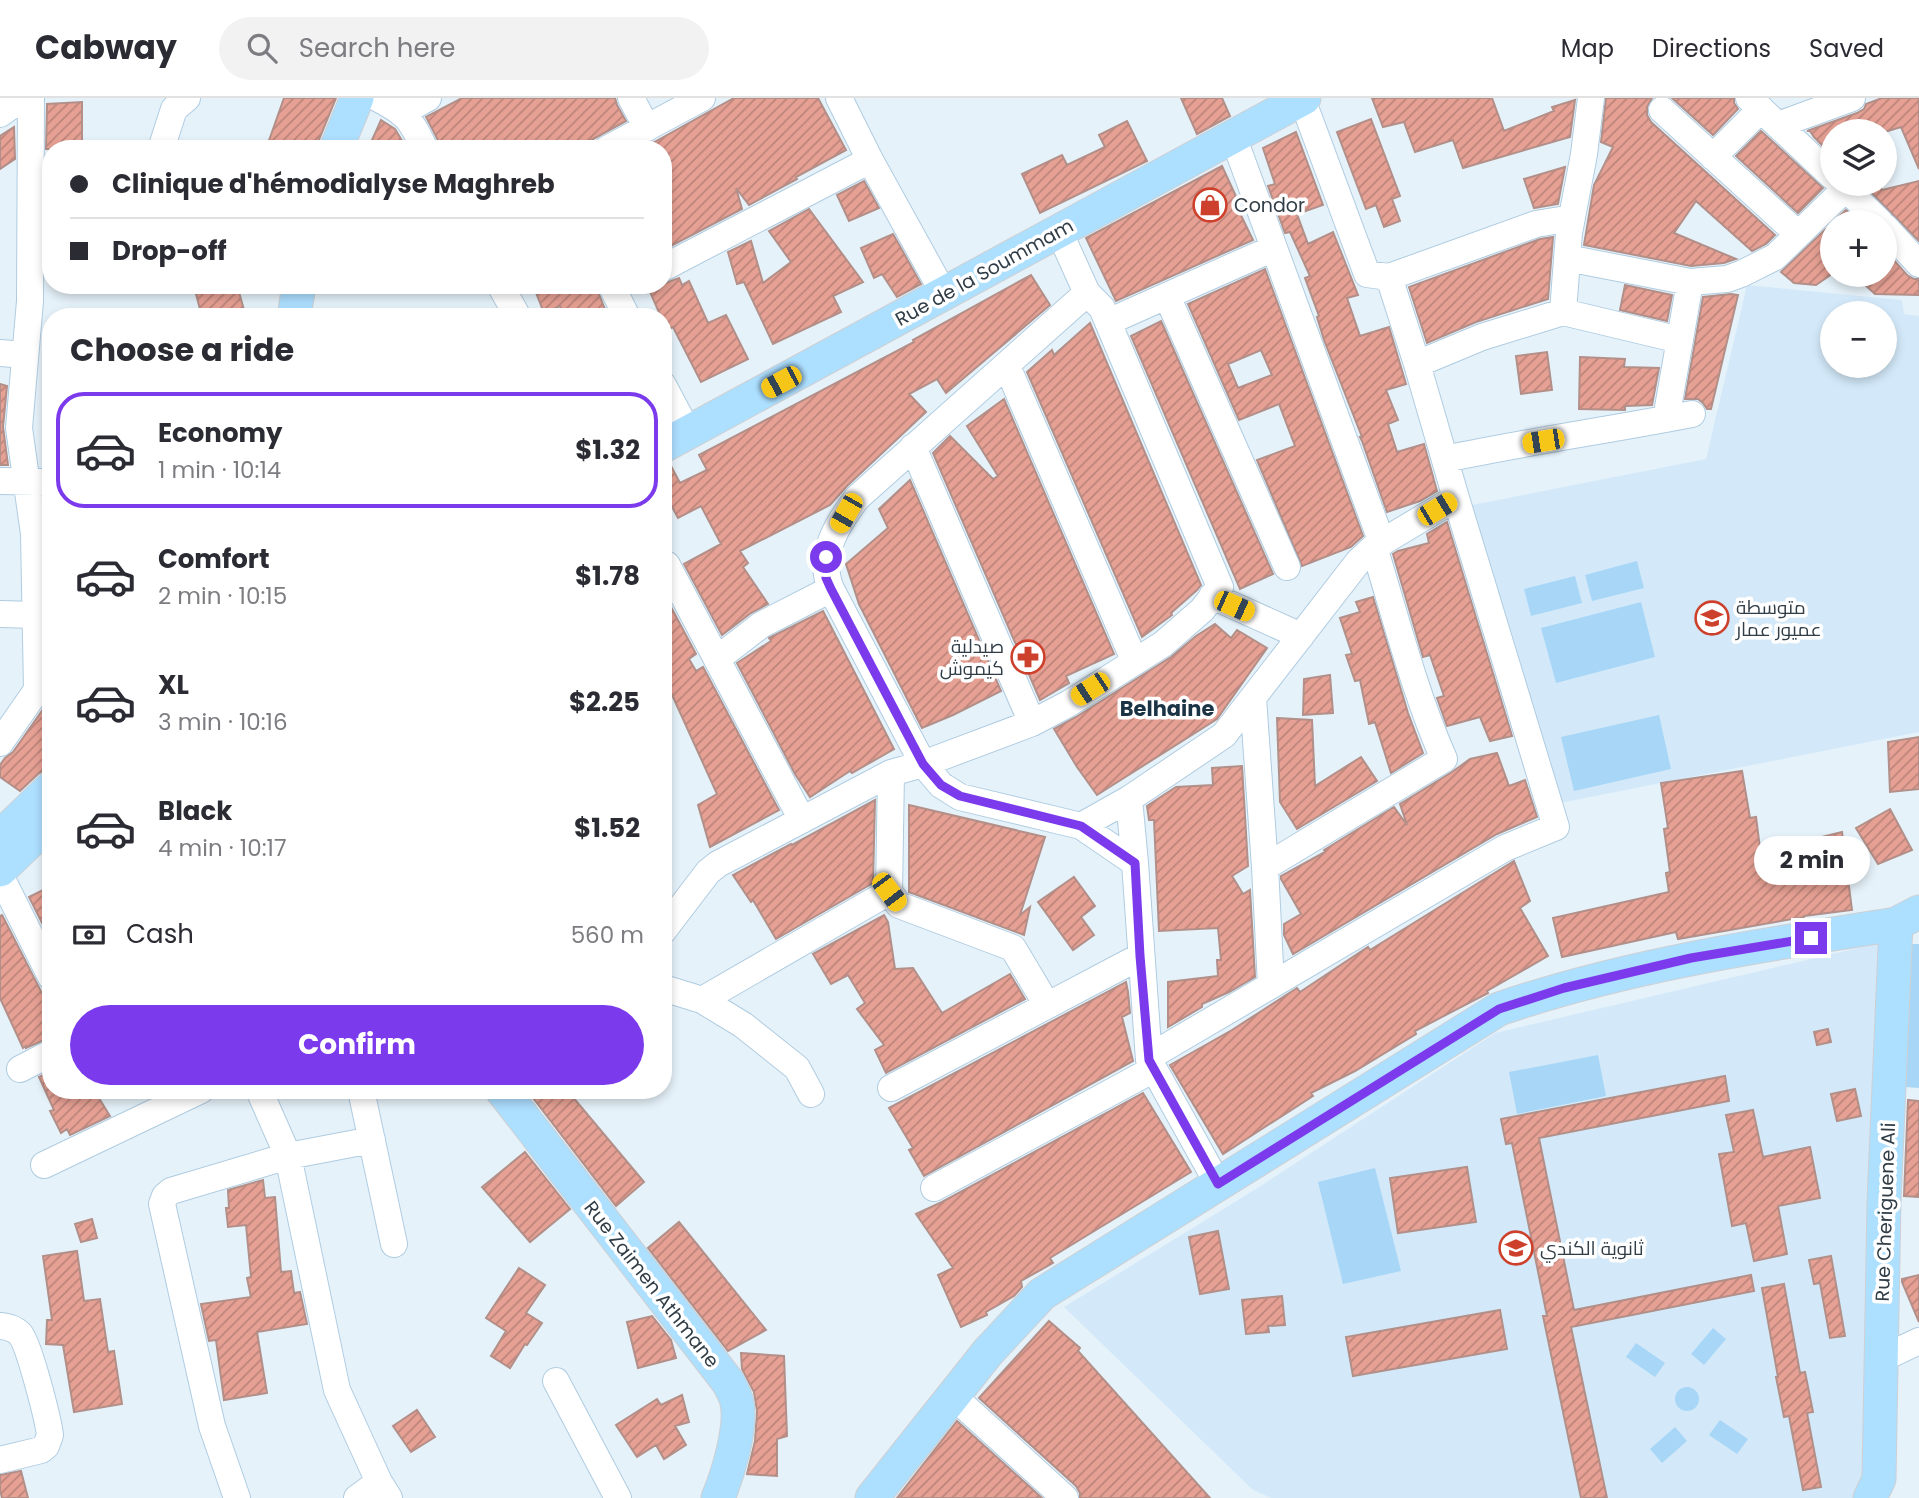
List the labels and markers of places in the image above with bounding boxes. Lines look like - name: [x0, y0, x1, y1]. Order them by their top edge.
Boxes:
- shop icon: Condor: [1191, 186, 1229, 224]
- place label: Condor: [1234, 192, 1305, 219]
- place label: متوسطة عميور عمار: [1735, 594, 1821, 643]
- school or university icon: متوسطة عميور عمار: [1693, 599, 1731, 637]
- place label: صيدلية كيموش: [940, 633, 1004, 682]
- pharmacy icon: صيدلية كيموش: [1009, 638, 1047, 676]
- school or university icon: ثانوية الكندي: [1497, 1229, 1535, 1267]
- place label: ثانوية الكندي: [1540, 1235, 1643, 1263]

